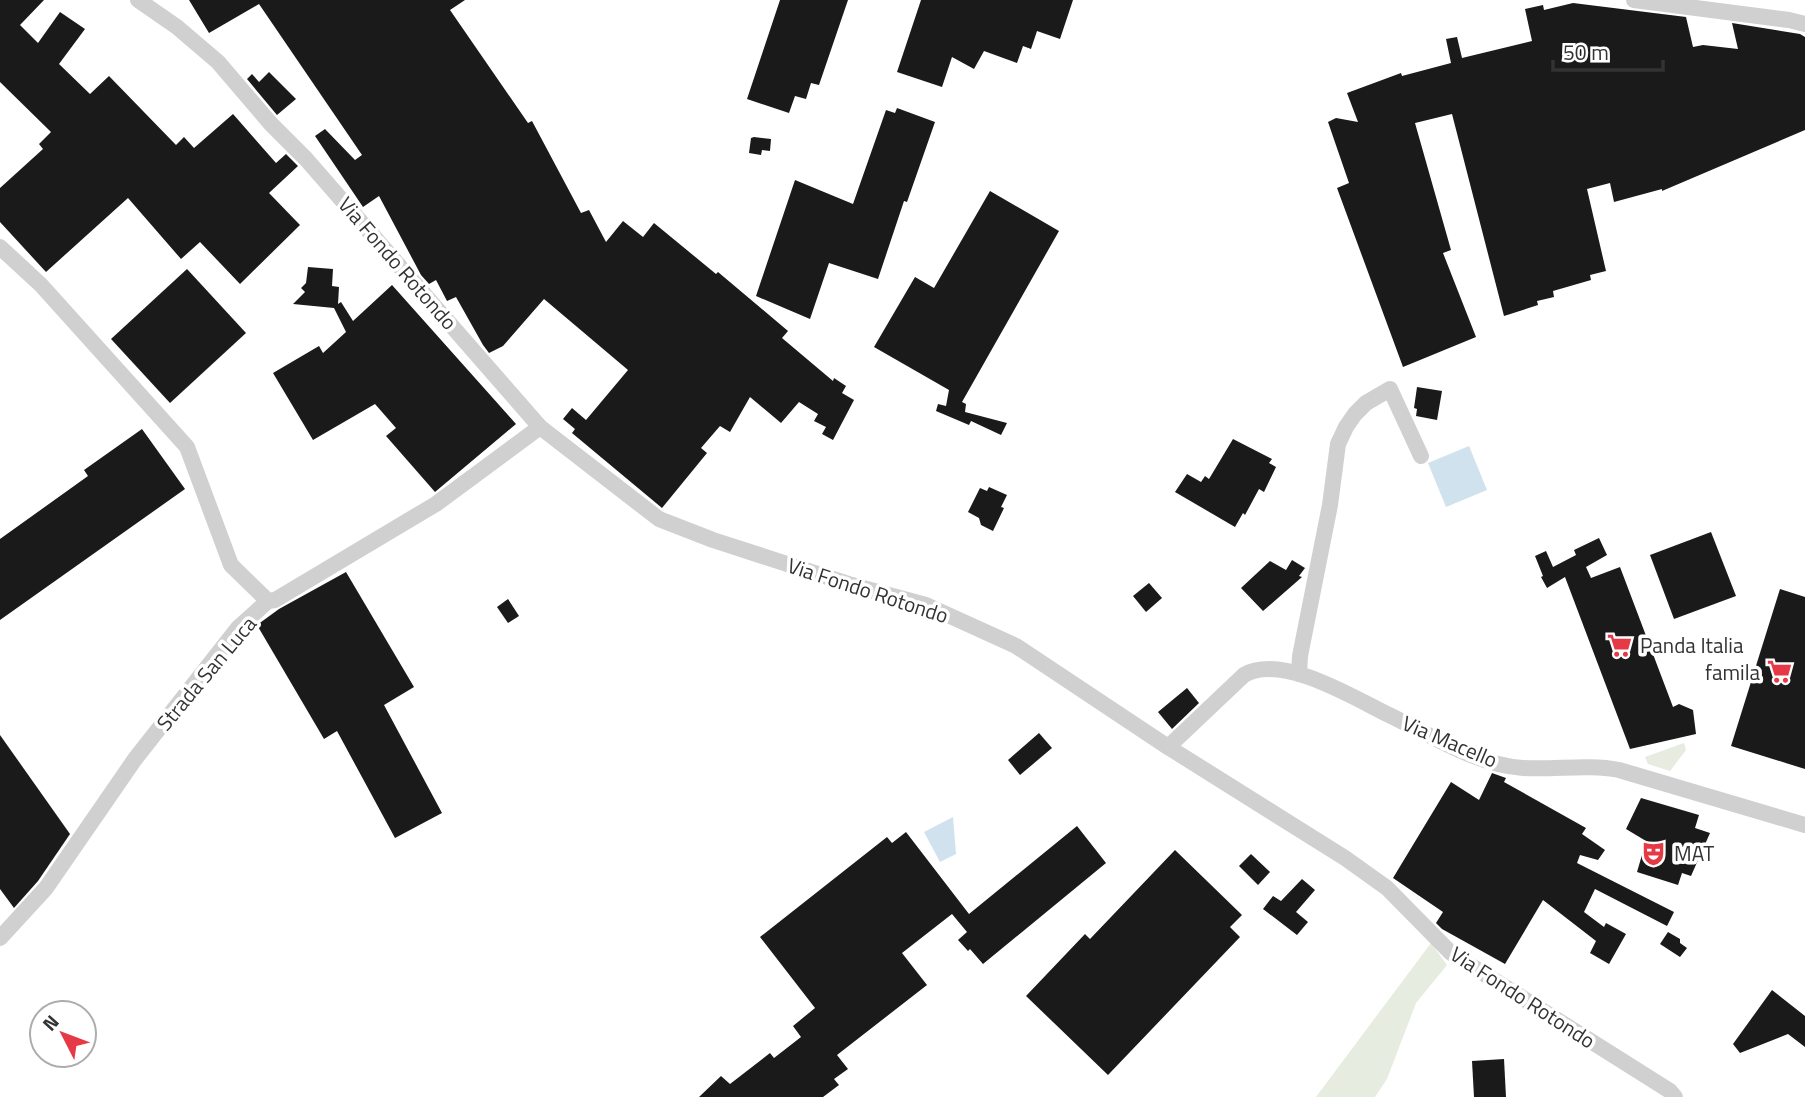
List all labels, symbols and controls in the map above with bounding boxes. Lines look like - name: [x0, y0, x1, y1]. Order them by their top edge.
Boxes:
- scale bar: [1553, 28, 1663, 72]
- text: 50 m: [1563, 36, 1609, 68]
- street label: Via Fondo Rotondo: [331, 189, 465, 337]
- street label: Via Fondo Rotondo: [783, 549, 953, 631]
- street label: Strada San Luca: [148, 608, 264, 737]
- place label: Panda Italia: [1640, 629, 1744, 661]
- supermarket icon: Panda Italia: [1606, 631, 1634, 659]
- place label: famila: [1705, 656, 1760, 688]
- supermarket icon: famila: [1766, 658, 1794, 686]
- street label: Via Macello: [1397, 707, 1503, 775]
- place label: MAT: [1674, 837, 1714, 869]
- theatre icon: MAT: [1640, 839, 1668, 867]
- street label: Via Fondo Rotondo: [1444, 938, 1602, 1056]
- north arrow: [28, 999, 98, 1069]
- text: N: [35, 1008, 65, 1037]

